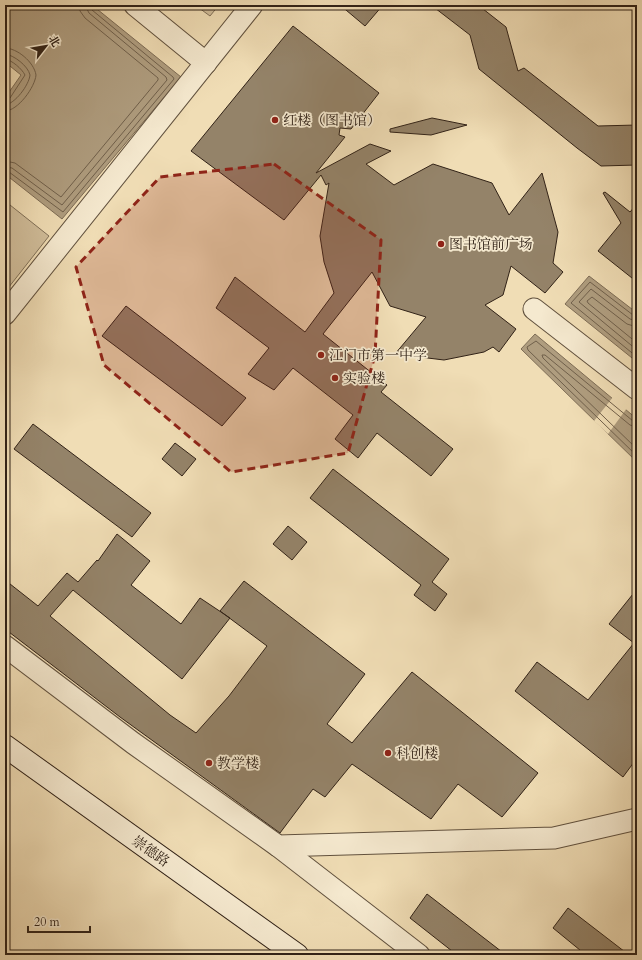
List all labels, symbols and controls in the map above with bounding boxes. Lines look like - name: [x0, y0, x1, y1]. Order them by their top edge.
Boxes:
- north arrow: [26, 26, 66, 66]
- text: 北: [45, 33, 63, 50]
- place label: 红楼（图书馆）: [283, 111, 381, 130]
- marker: 红楼（图书馆）: [270, 115, 280, 125]
- place label: 图书馆前广场: [449, 235, 533, 254]
- marker: 图书馆前广场: [436, 239, 446, 249]
- place label: 江门市第一中学: [329, 346, 427, 365]
- marker: 江门市第一中学: [316, 350, 326, 360]
- place label: 实验楼: [343, 369, 385, 388]
- marker: 实验楼: [330, 373, 340, 383]
- place label: 科创楼: [396, 744, 438, 763]
- marker: 科创楼: [383, 748, 393, 758]
- place label: 教学楼: [217, 754, 259, 773]
- marker: 教学楼: [204, 758, 214, 768]
- street label: 崇德路: [128, 832, 173, 871]
- scale bar: [28, 908, 90, 934]
- text: 20 m: [34, 914, 61, 930]

